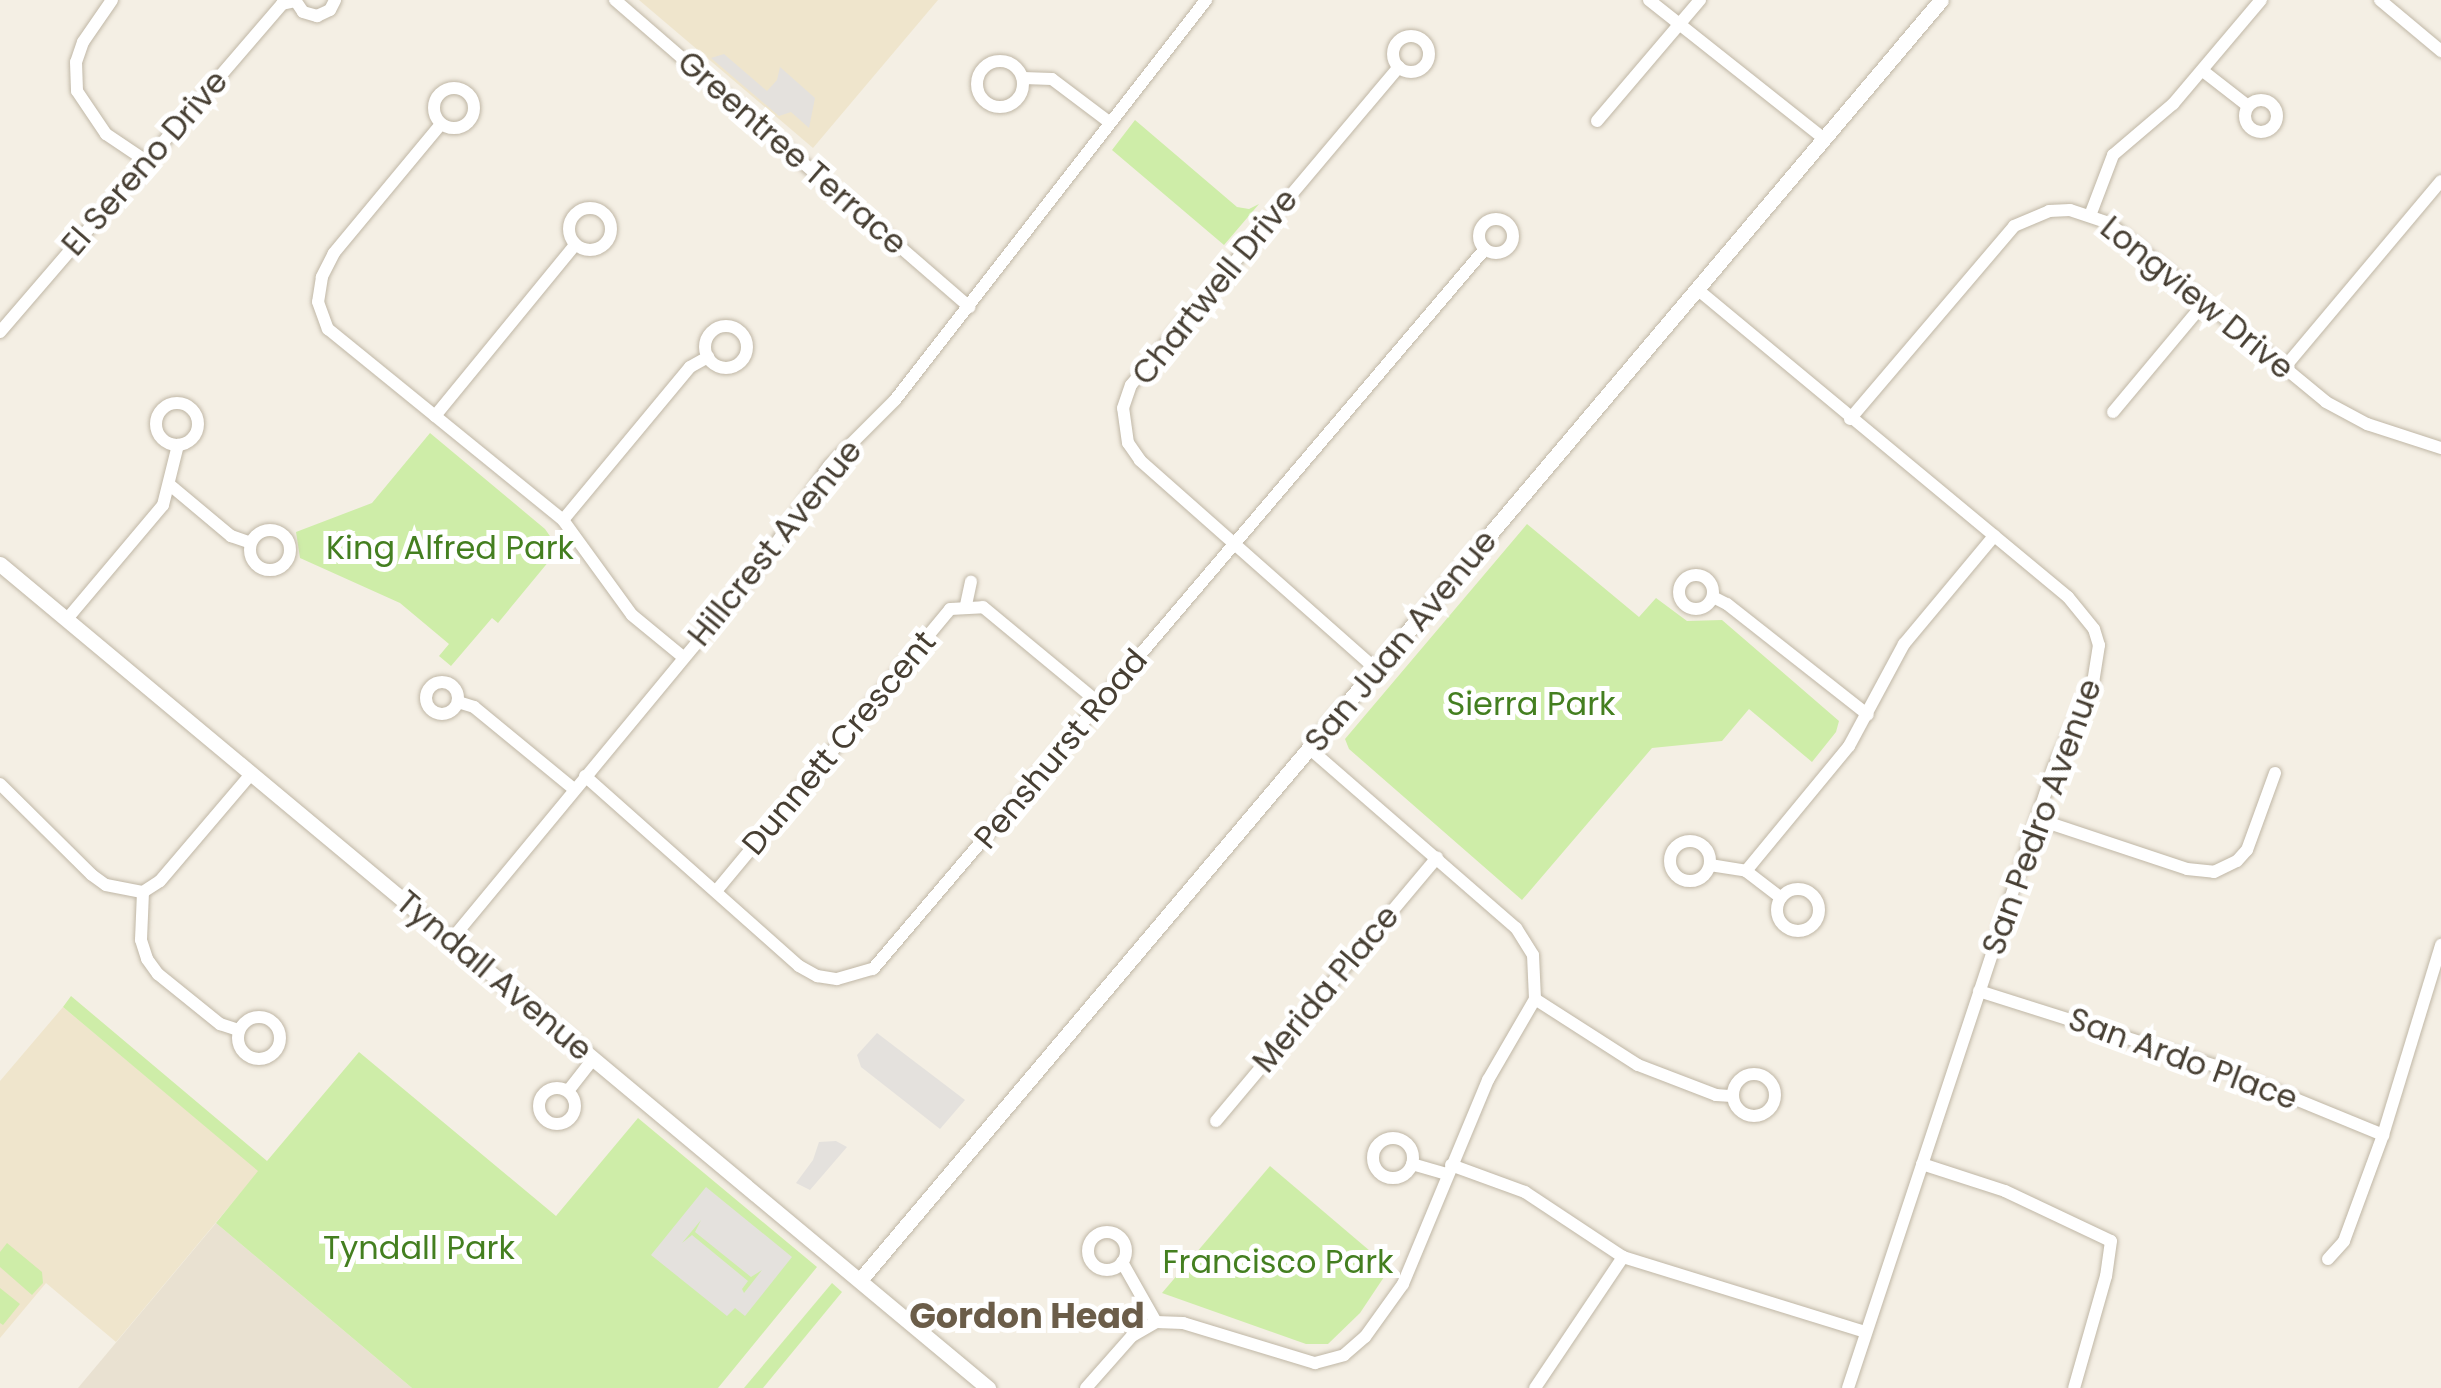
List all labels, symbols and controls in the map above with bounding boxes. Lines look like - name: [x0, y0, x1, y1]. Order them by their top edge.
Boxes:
- street label: Greentree Terrace: [670, 43, 914, 263]
- street label: El Sereno Drive: [54, 62, 236, 264]
- street label: Chartwell Drive: [1124, 181, 1306, 393]
- street label: Longview Drive: [2093, 208, 2301, 388]
- street label: Hillcrest Avenue: [680, 432, 870, 654]
- street label: San Juan Avenue: [1297, 522, 1505, 760]
- park label: King Alfred Park: [326, 529, 574, 567]
- street label: Dunnett Crescent: [734, 623, 944, 863]
- street label: Penshurst Road: [966, 641, 1156, 857]
- street label: San Pedro Avenue: [1974, 674, 2110, 960]
- park label: Sierra Park: [1446, 685, 1616, 723]
- street label: Tyndall Avenue: [388, 883, 600, 1069]
- street label: Merida Place: [1245, 898, 1407, 1080]
- street label: San Ardo Place: [2063, 1000, 2303, 1118]
- park label: Tyndall Park: [323, 1229, 515, 1267]
- park label: Francisco Park: [1162, 1243, 1394, 1281]
- district label: Gordon Head: [909, 1295, 1145, 1337]

